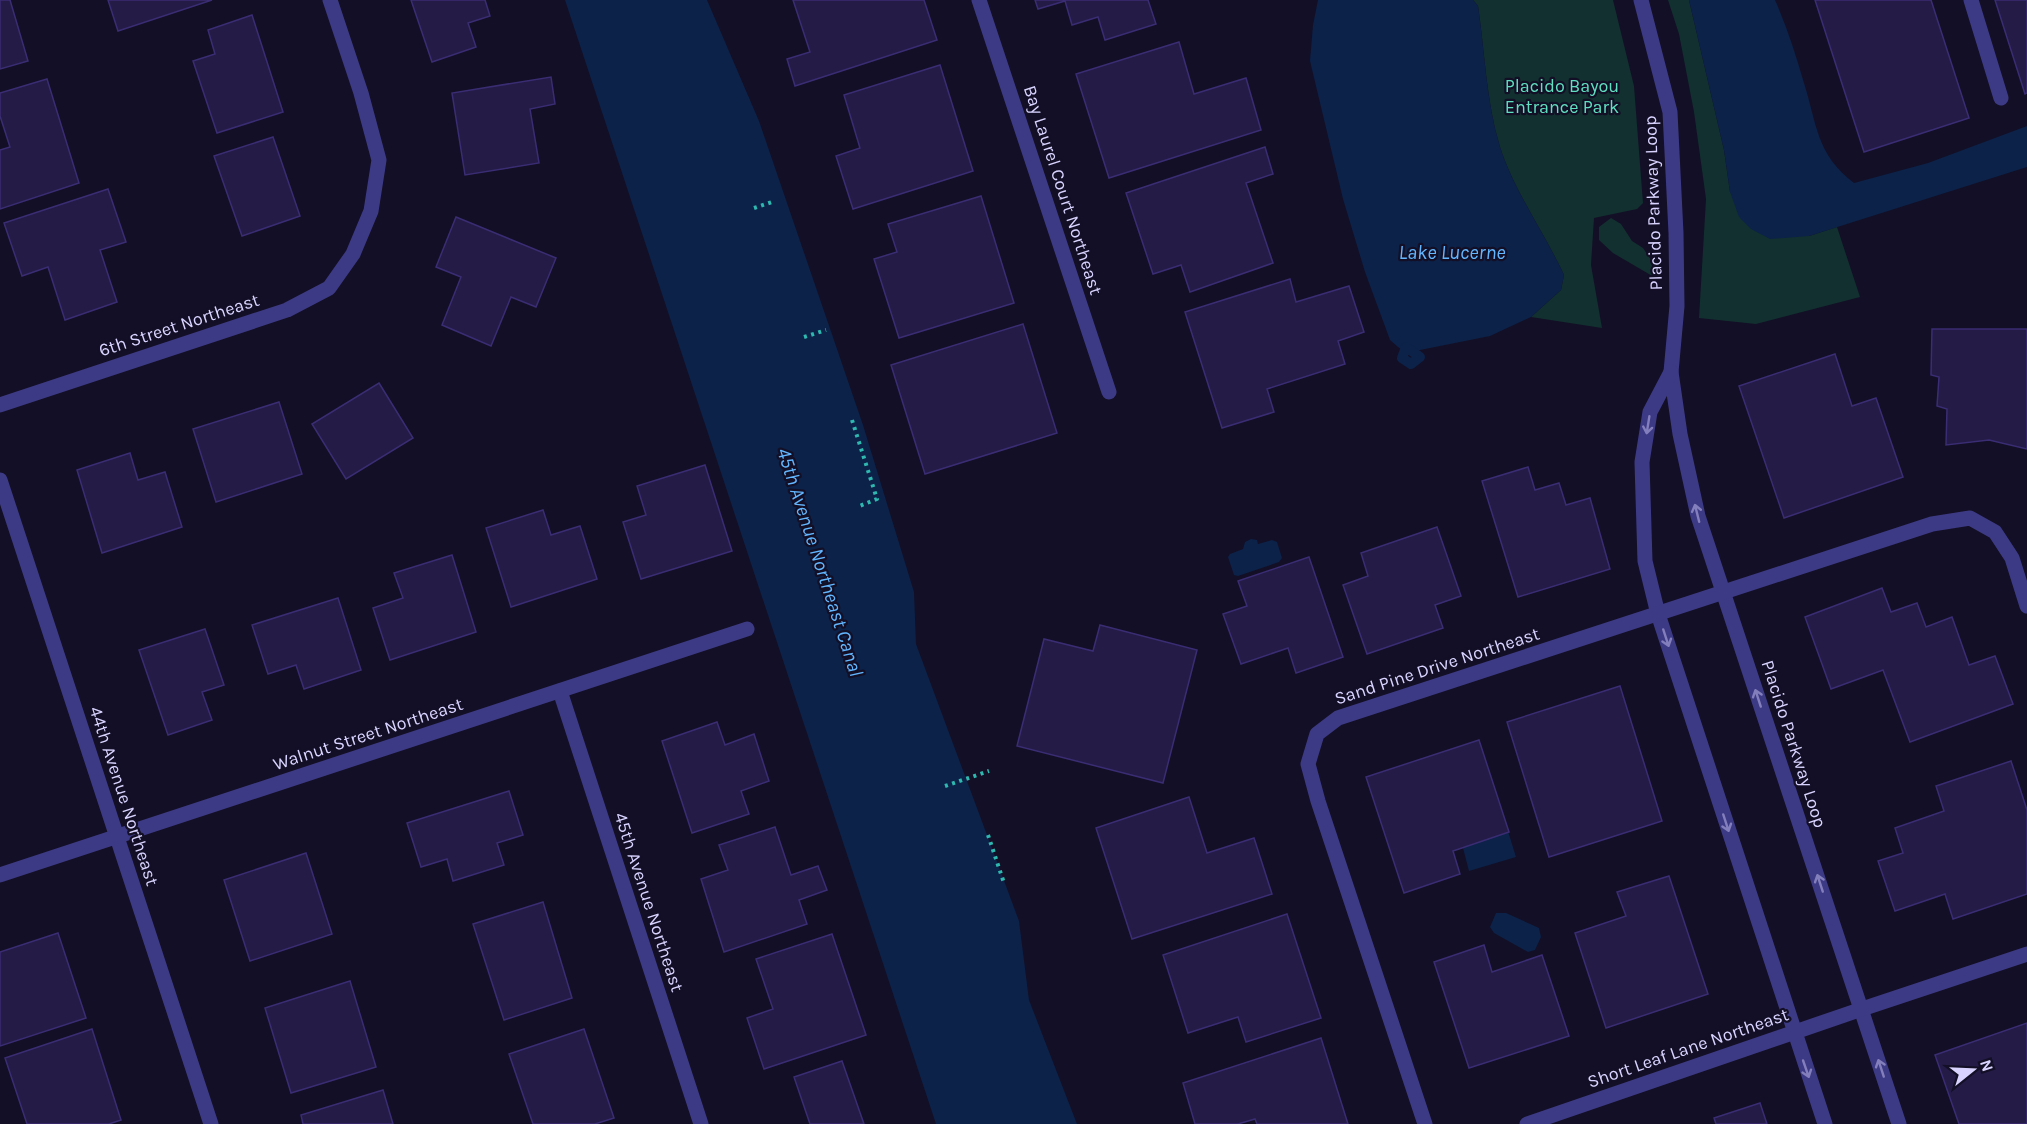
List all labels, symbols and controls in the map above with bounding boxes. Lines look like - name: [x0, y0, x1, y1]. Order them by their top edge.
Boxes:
- park label: Placido Bayou Entrance Park: [1505, 75, 1619, 118]
- street label: Bay Laurel Court Northeast: [1019, 82, 1107, 298]
- street label: Placido Parkway Loop: [1639, 115, 1667, 291]
- water label: Lake Lucerne: [1398, 241, 1506, 264]
- street label: 6th Street Northeast: [96, 289, 262, 361]
- one-way arrow: [1642, 415, 1653, 435]
- water label: 45th Avenue Northeast Canal: [772, 445, 868, 679]
- one-way arrow: [1691, 504, 1703, 523]
- street label: Sand Pine Drive Northeast: [1332, 622, 1543, 710]
- one-way arrow: [1661, 628, 1672, 647]
- street label: Placido Parkway Loop: [1756, 657, 1832, 831]
- one-way arrow: [1752, 689, 1763, 708]
- street label: Walnut Street Northeast: [270, 693, 466, 775]
- street label: 44th Avenue Northeast: [85, 704, 163, 889]
- street label: 45th Avenue Northeast: [610, 810, 688, 995]
- one-way arrow: [1721, 813, 1732, 832]
- one-way arrow: [1813, 874, 1824, 893]
- street label: Short Leaf Lane Northeast: [1584, 1003, 1792, 1093]
- north arrow: [1943, 1040, 2003, 1100]
- text: N: [1976, 1057, 1998, 1074]
- one-way arrow: [1802, 1059, 1813, 1077]
- one-way arrow: [1875, 1059, 1886, 1078]

